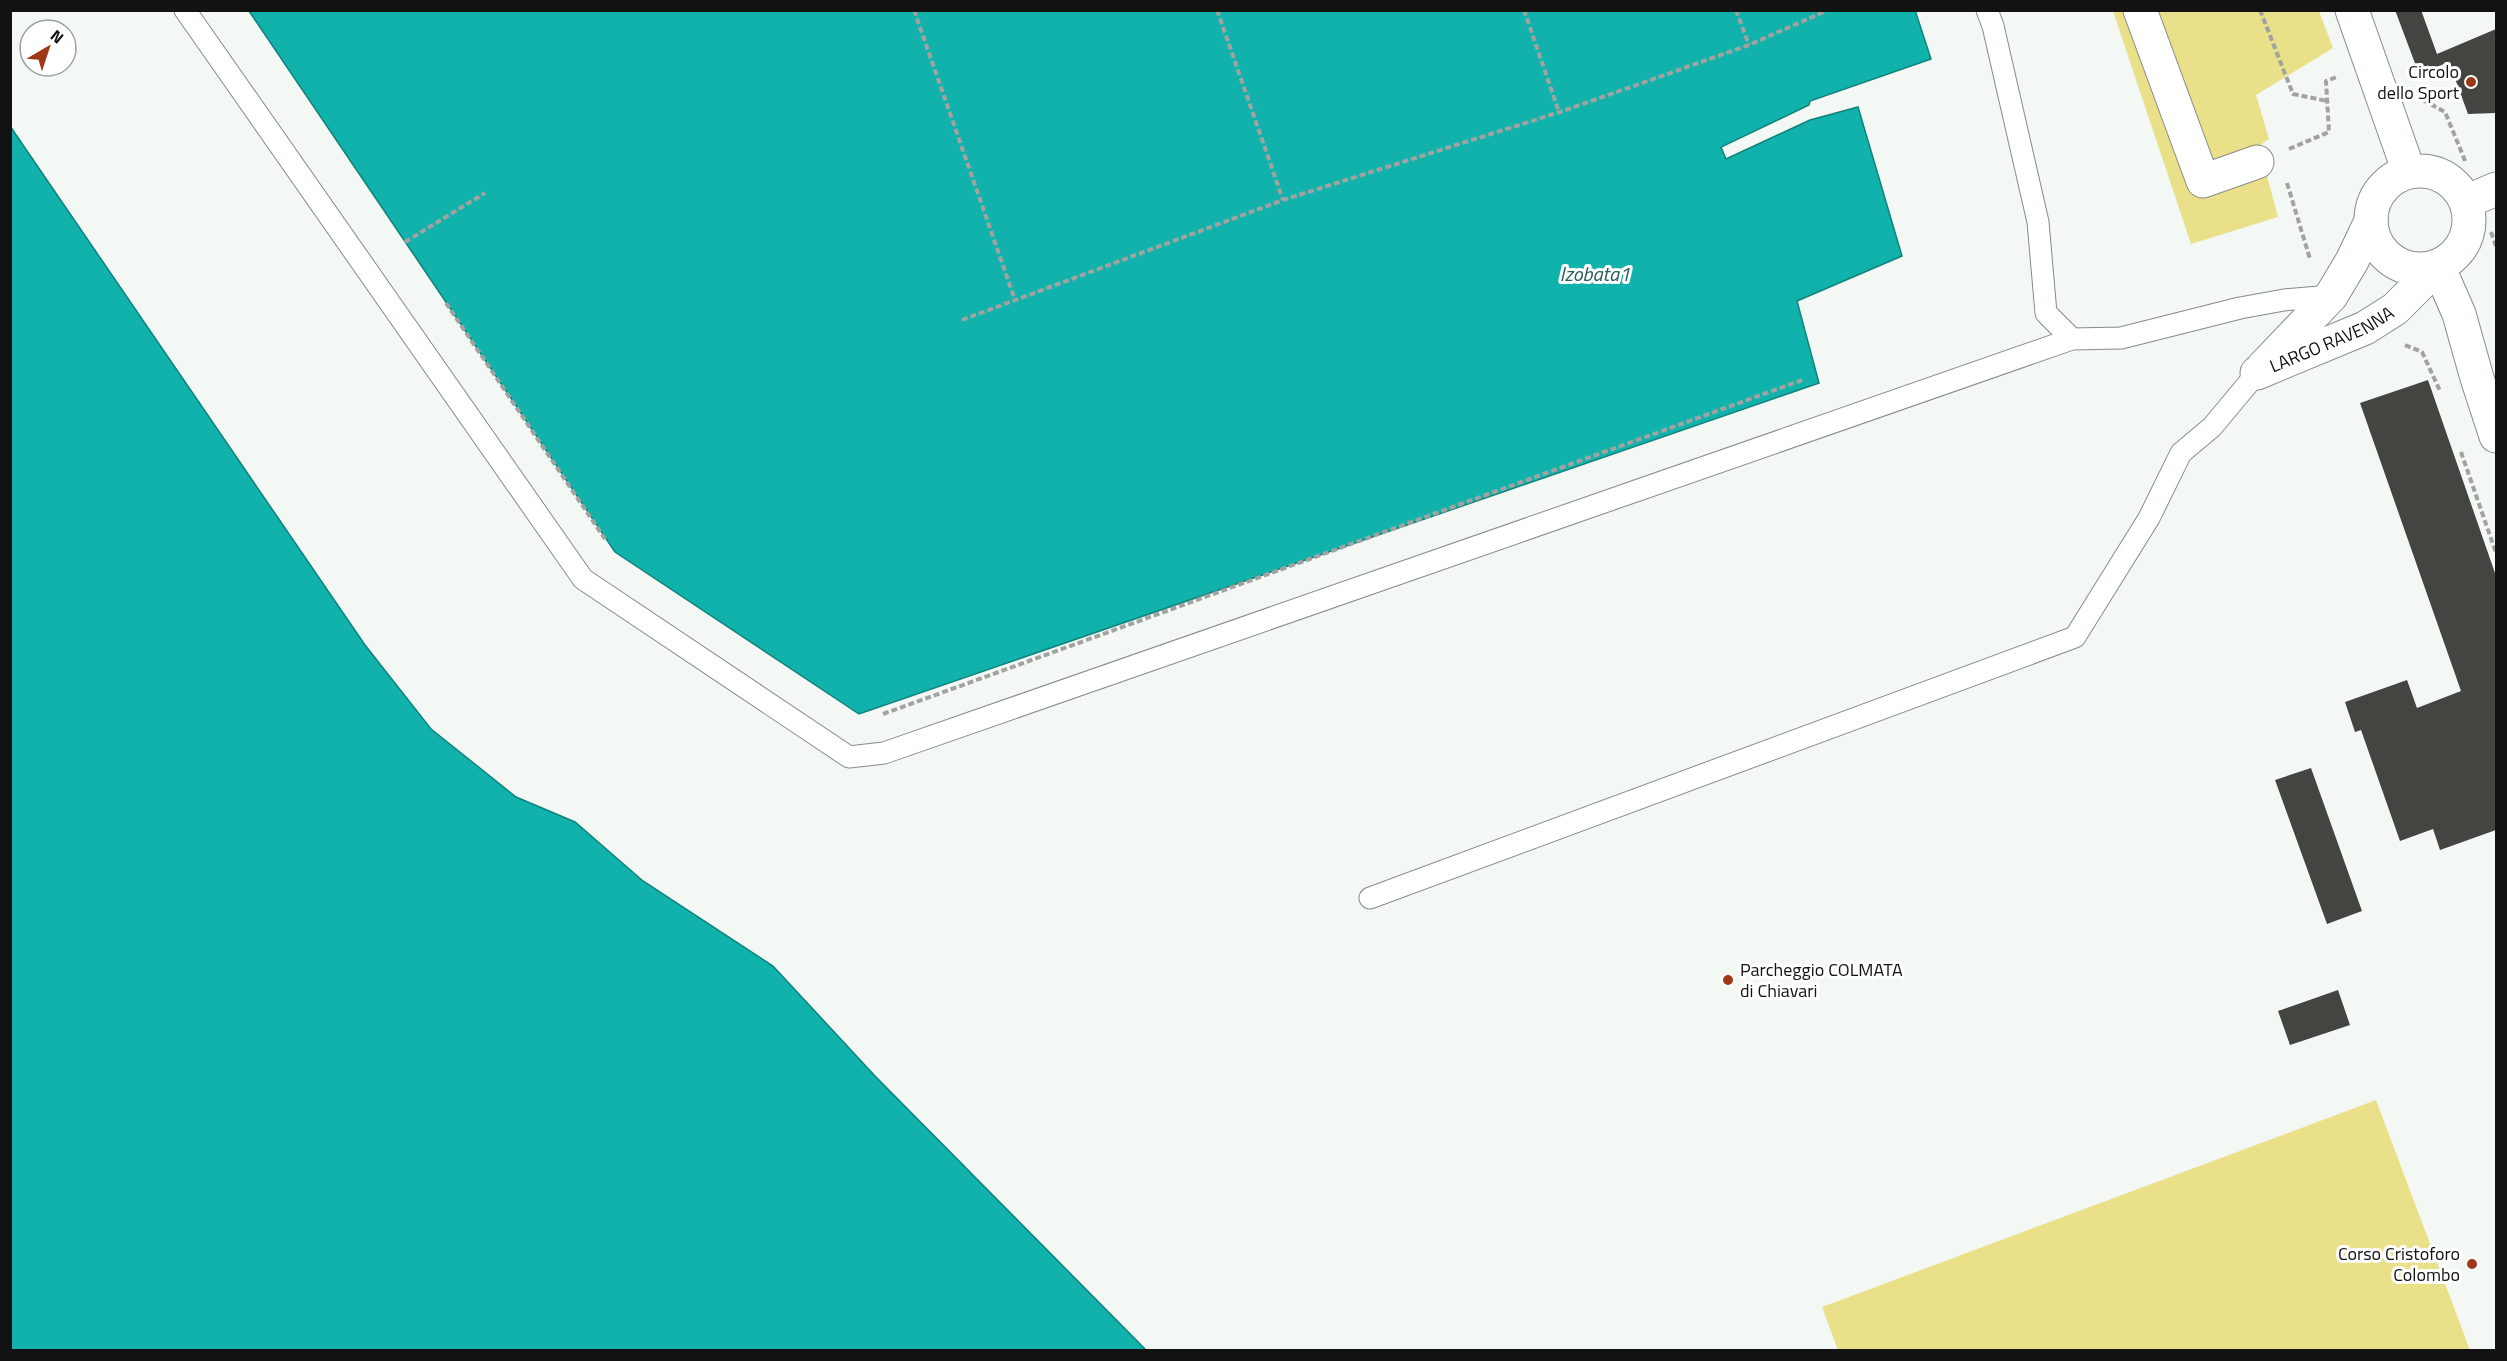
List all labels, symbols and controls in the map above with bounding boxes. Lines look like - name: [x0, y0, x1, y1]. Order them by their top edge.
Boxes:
- north arrow: [18, 18, 78, 78]
- text: N: [46, 24, 69, 49]
- place label: Circolo dello Sport: [2377, 58, 2460, 106]
- marker: Circolo dello Sport: [2464, 75, 2478, 89]
- water label: Izobata1: [1560, 258, 1630, 289]
- street label: LARGO RAVENNA: [2265, 299, 2399, 379]
- place label: Parcheggio COLMATA di Chiavari: [1740, 956, 1903, 1004]
- marker: Parcheggio COLMATA di Chiavari: [1721, 973, 1735, 987]
- place label: Corso Cristoforo Colombo: [2338, 1240, 2460, 1288]
- marker: Corso Cristoforo Colombo: [2465, 1257, 2479, 1271]

